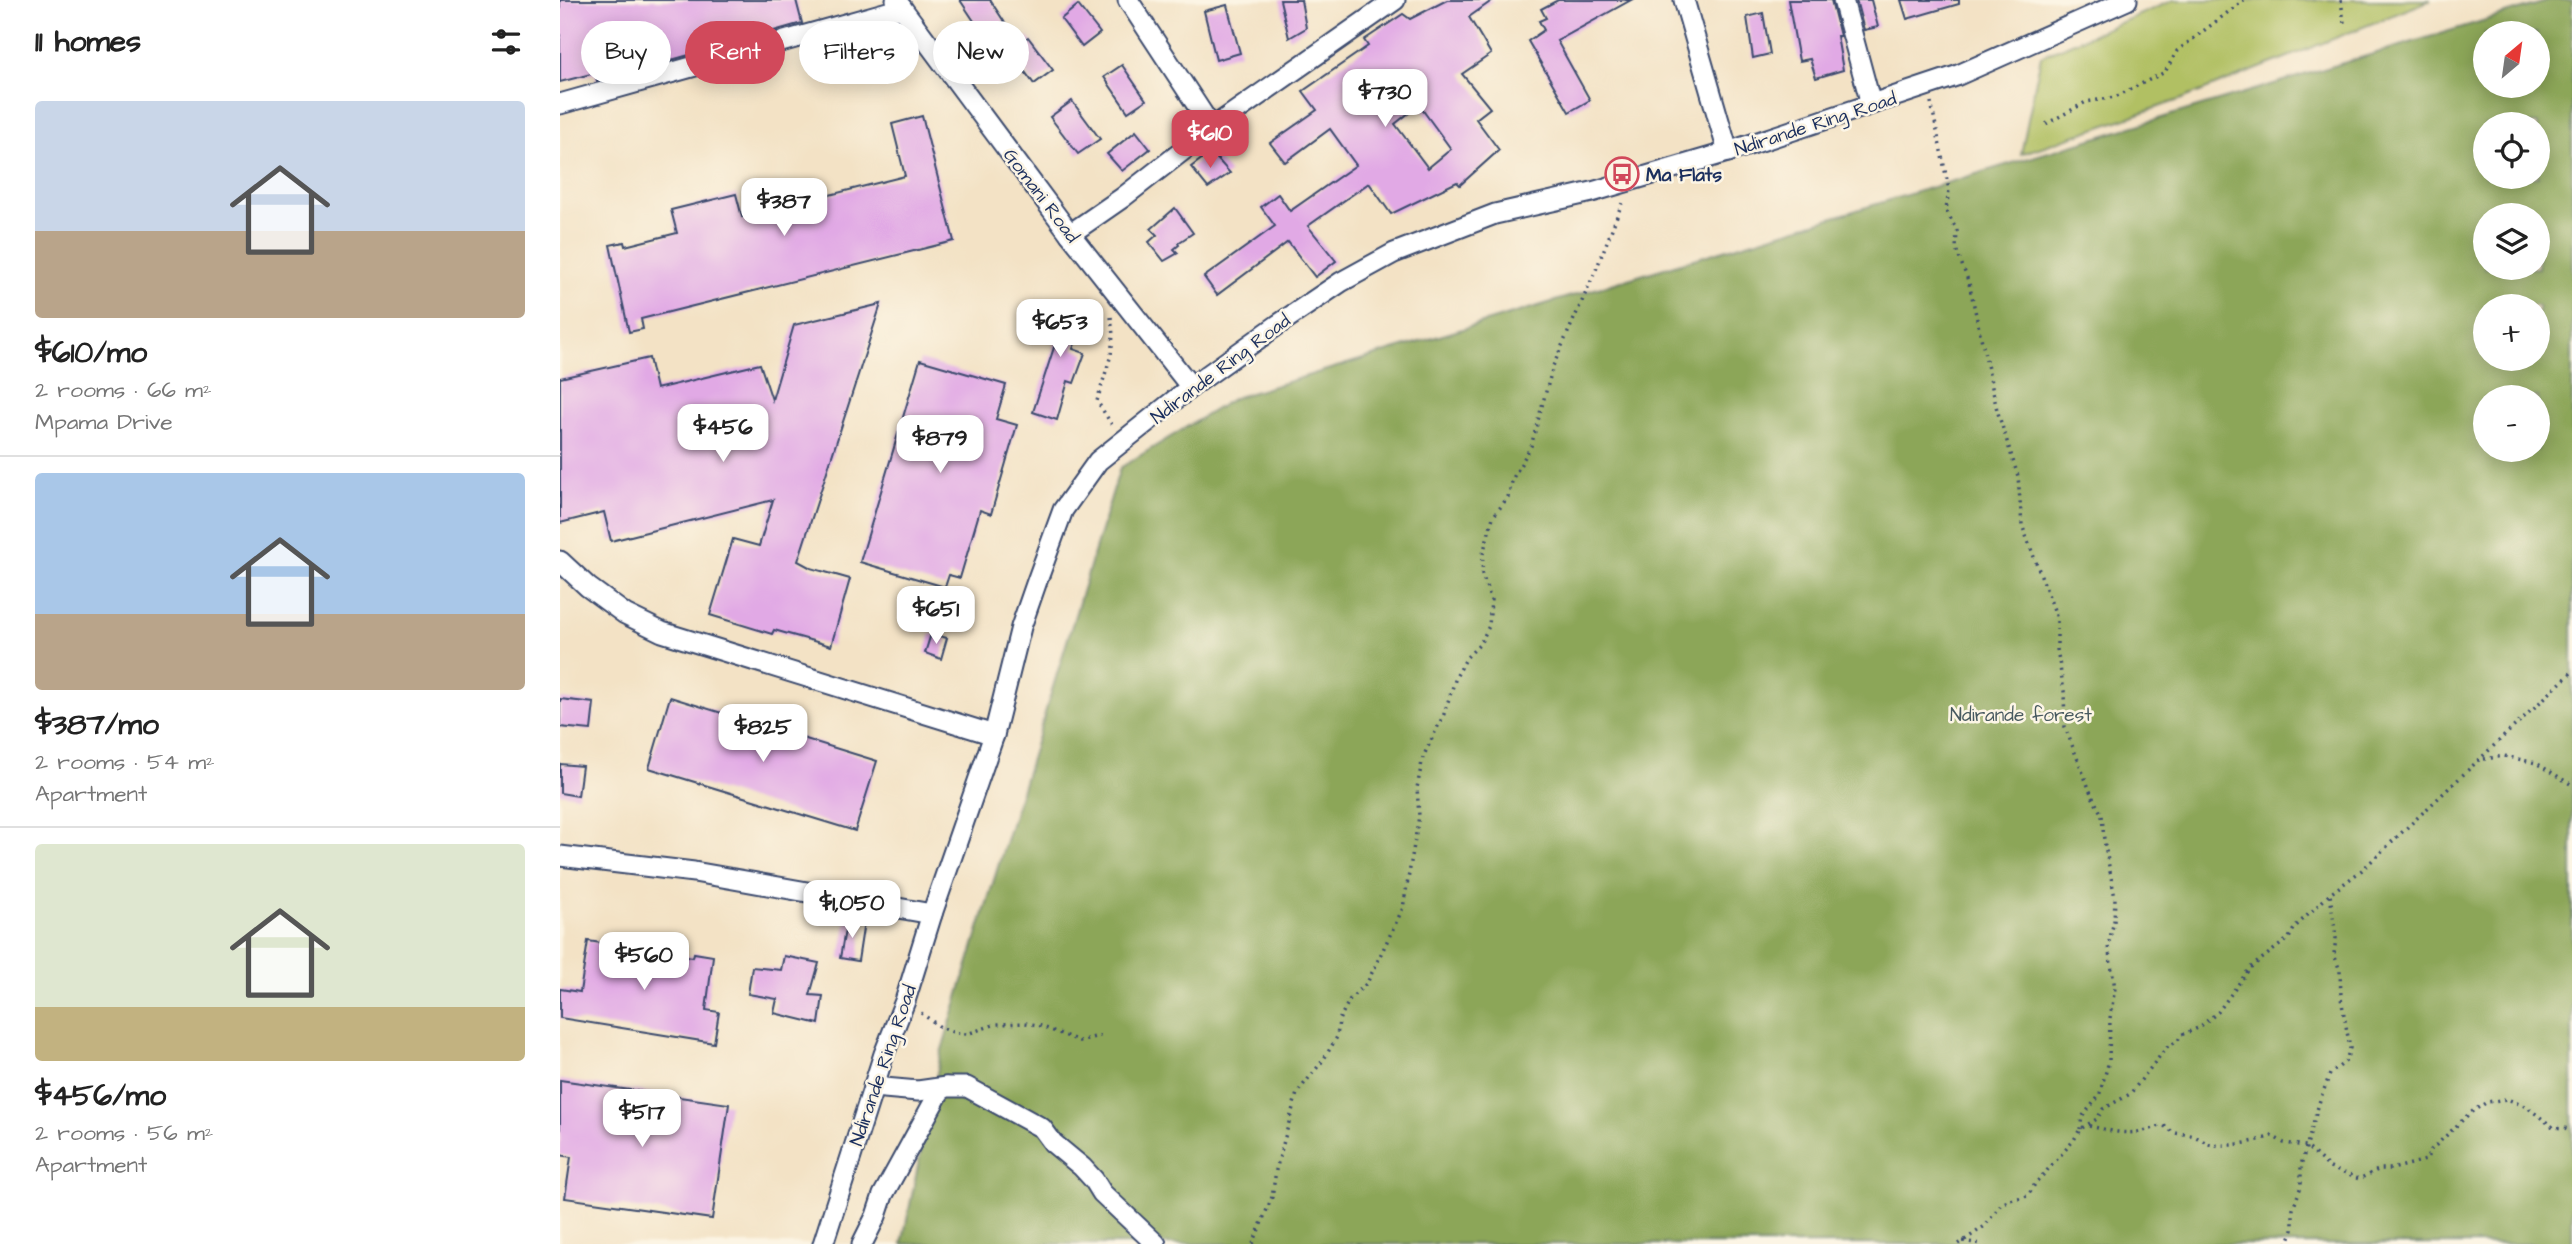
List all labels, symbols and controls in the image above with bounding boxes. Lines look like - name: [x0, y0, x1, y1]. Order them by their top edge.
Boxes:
- text: 11 homes: [35, 21, 141, 63]
- chip: Buy: [581, 21, 671, 84]
- chip: Rent: [685, 21, 785, 84]
- chip: Filters: [799, 21, 919, 84]
- chip: New: [933, 21, 1029, 84]
- north arrow: [2473, 21, 2550, 98]
- map controls: [2473, 21, 2550, 462]
- icon: filters: [487, 23, 525, 61]
- pin: $730: [1344, 69, 1426, 129]
- text: $730: [1358, 76, 1412, 108]
- street label: Ndirande Ring Road: [1731, 85, 1900, 164]
- pin: $610: [1169, 110, 1251, 170]
- button: locate: [2473, 112, 2550, 189]
- text: $610: [1188, 117, 1232, 149]
- street label: Gomani Road: [996, 143, 1085, 249]
- icon: home: [217, 147, 343, 273]
- bus stop icon: Ma Flats: [1603, 155, 1641, 193]
- place label: Ma Flats: [1646, 162, 1722, 189]
- pin: $387: [743, 178, 825, 238]
- text: $387: [757, 185, 811, 217]
- button: layers: [2473, 203, 2550, 280]
- button: +: [2473, 294, 2550, 371]
- pin: $653: [1019, 300, 1101, 359]
- text: $653: [1032, 306, 1088, 338]
- street label: Ndirande Ring Road: [1145, 307, 1297, 432]
- text: $610/mo: [35, 332, 147, 374]
- text: 2 rooms · 66 m²: [35, 374, 212, 406]
- button: −: [2473, 385, 2550, 462]
- pin: $456: [682, 405, 764, 464]
- text: Mpama Drive: [35, 406, 173, 438]
- text: $456: [693, 411, 753, 443]
- pin: $879: [899, 416, 981, 475]
- text: $879: [913, 422, 967, 454]
- icon: home: [217, 519, 343, 645]
- pin: $651: [895, 586, 977, 646]
- text: $651: [913, 593, 959, 625]
- park label: Ndirande forest: [1950, 702, 2092, 729]
- text: $387/mo: [35, 704, 159, 746]
- pin: $825: [722, 704, 804, 764]
- text: $825: [734, 711, 792, 743]
- text: 2 rooms · 54 m²: [35, 746, 215, 778]
- text: Apartment: [35, 778, 147, 810]
- pin: $1,050: [795, 880, 909, 940]
- text: $1,050: [819, 887, 885, 919]
- icon: home: [217, 890, 343, 1016]
- pin: $560: [603, 932, 685, 992]
- text: $560: [615, 939, 673, 971]
- street label: Ndirande Ring Road: [843, 981, 925, 1150]
- text: $456/mo: [35, 1075, 166, 1117]
- pin: $517: [601, 1090, 683, 1149]
- text: $517: [619, 1096, 665, 1128]
- text: 2 rooms · 56 m²: [35, 1117, 213, 1149]
- text: Apartment: [35, 1149, 147, 1181]

